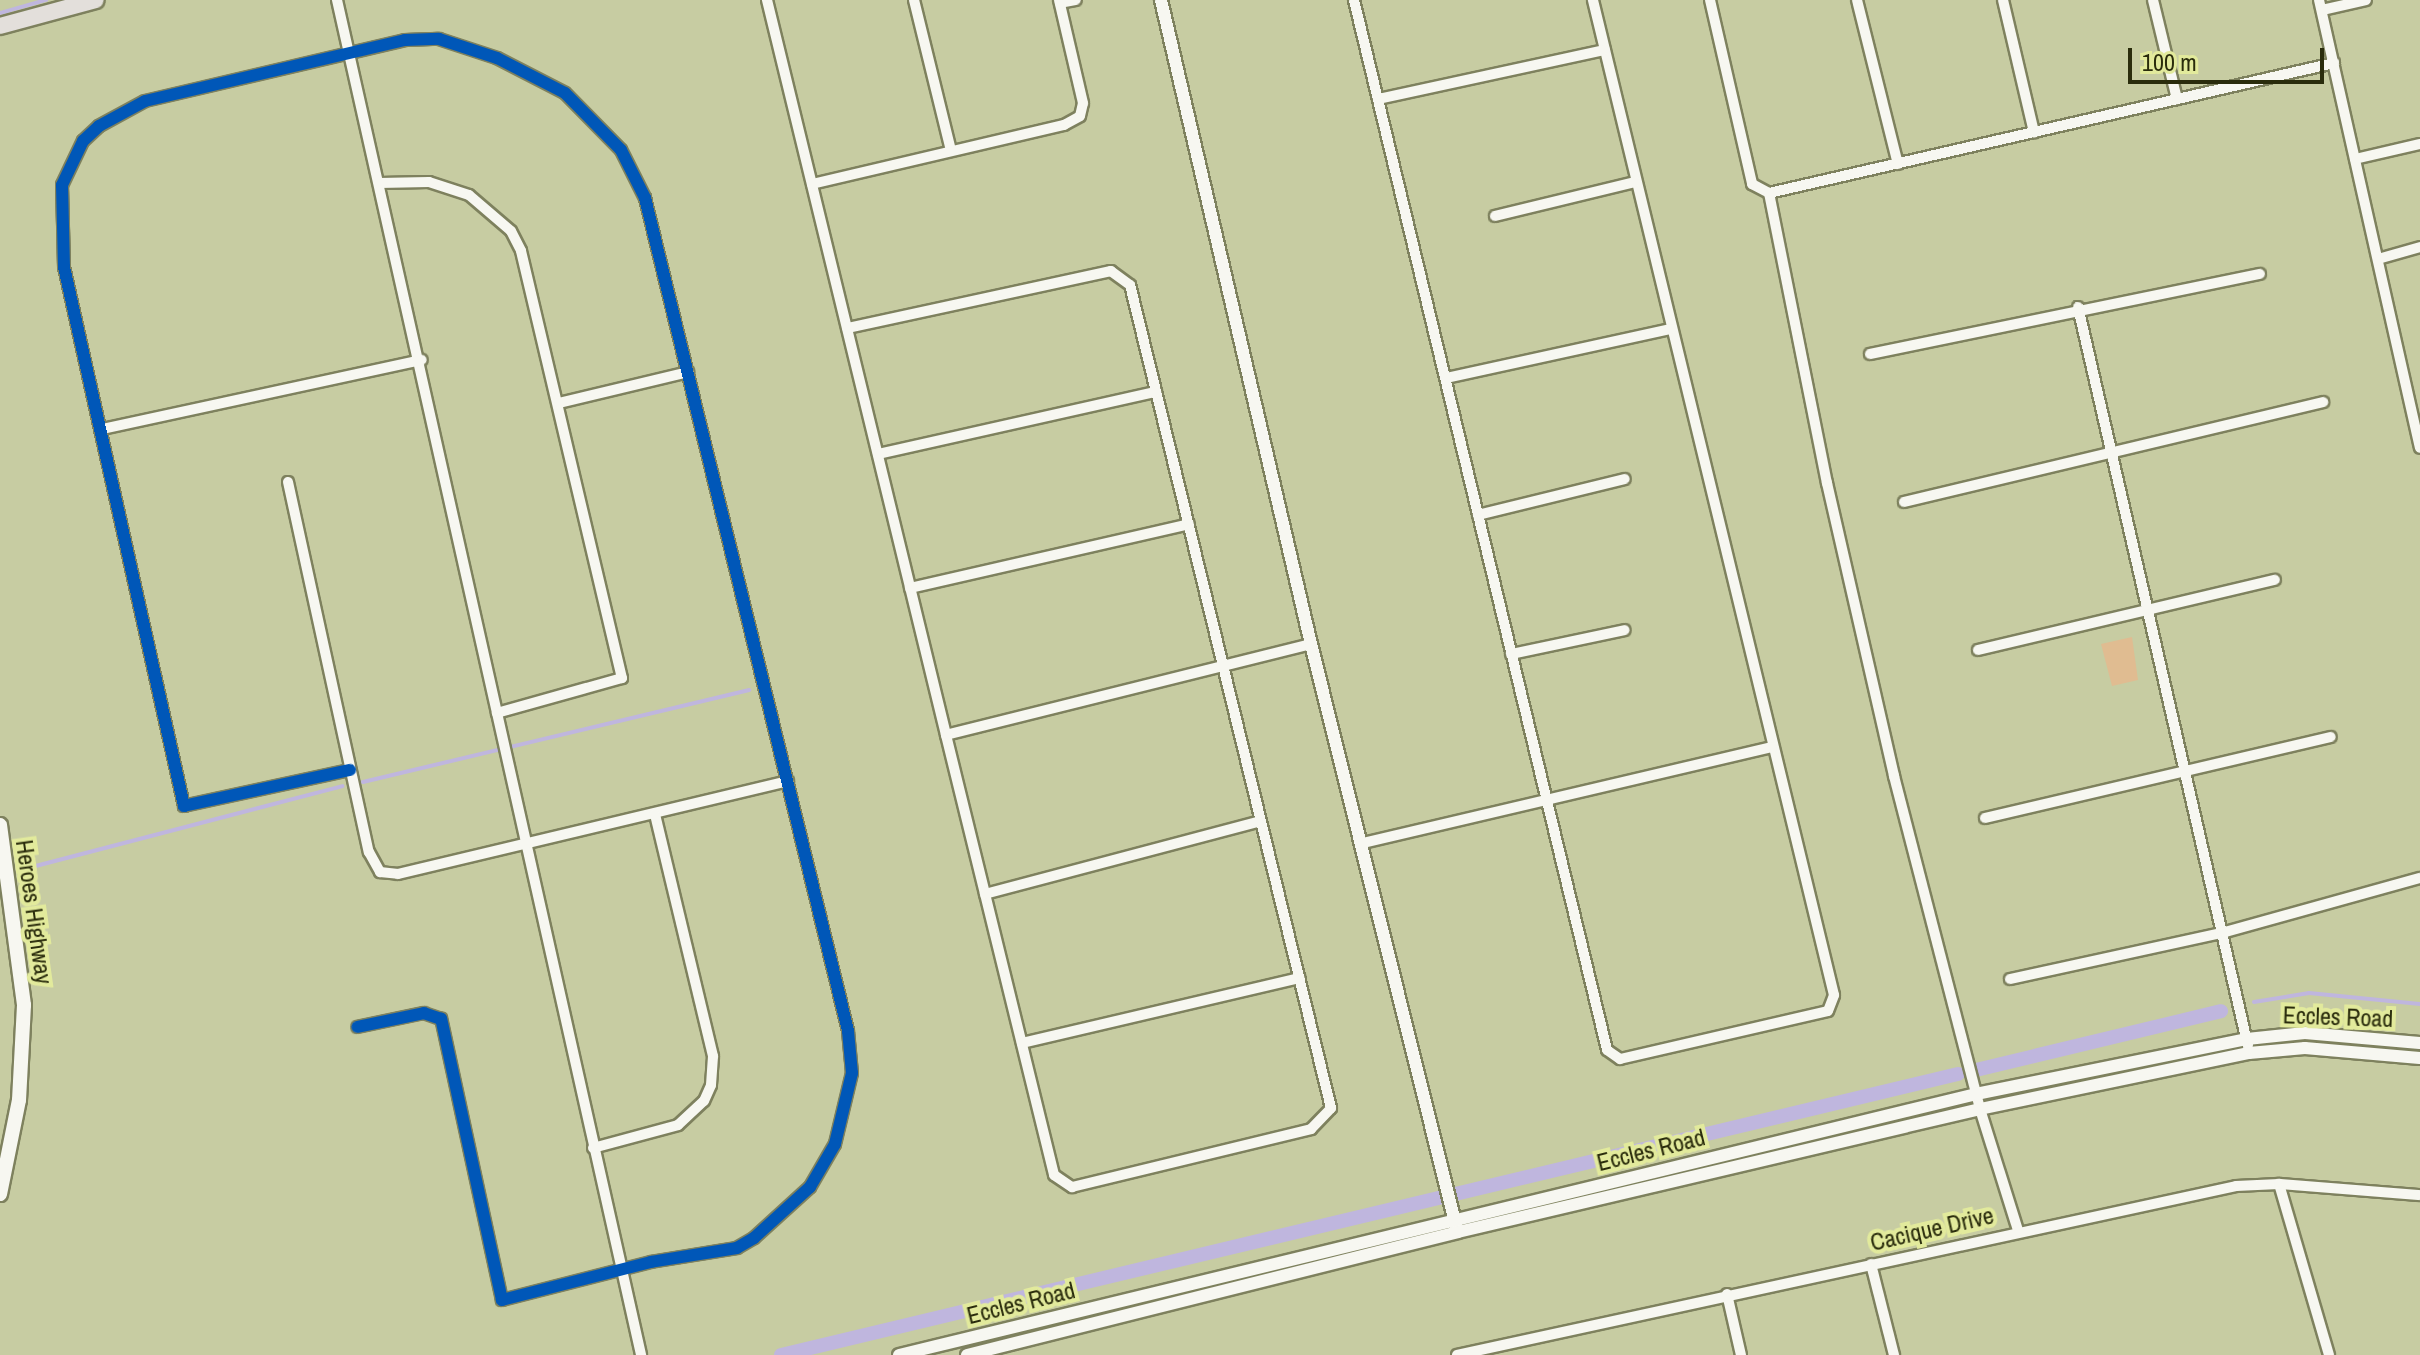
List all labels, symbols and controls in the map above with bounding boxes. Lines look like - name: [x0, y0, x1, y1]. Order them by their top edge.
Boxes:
- scale bar: [2132, 32, 2328, 82]
- text: 100 m: [2142, 46, 2197, 78]
- street label: Heroes Highway: [10, 838, 58, 986]
- street label: Eccles Road: [2282, 1001, 2394, 1033]
- street label: Eccles Road: [1594, 1123, 1708, 1177]
- street label: Cacique Drive: [1867, 1201, 1997, 1257]
- street label: Eccles Road: [964, 1276, 1078, 1330]

